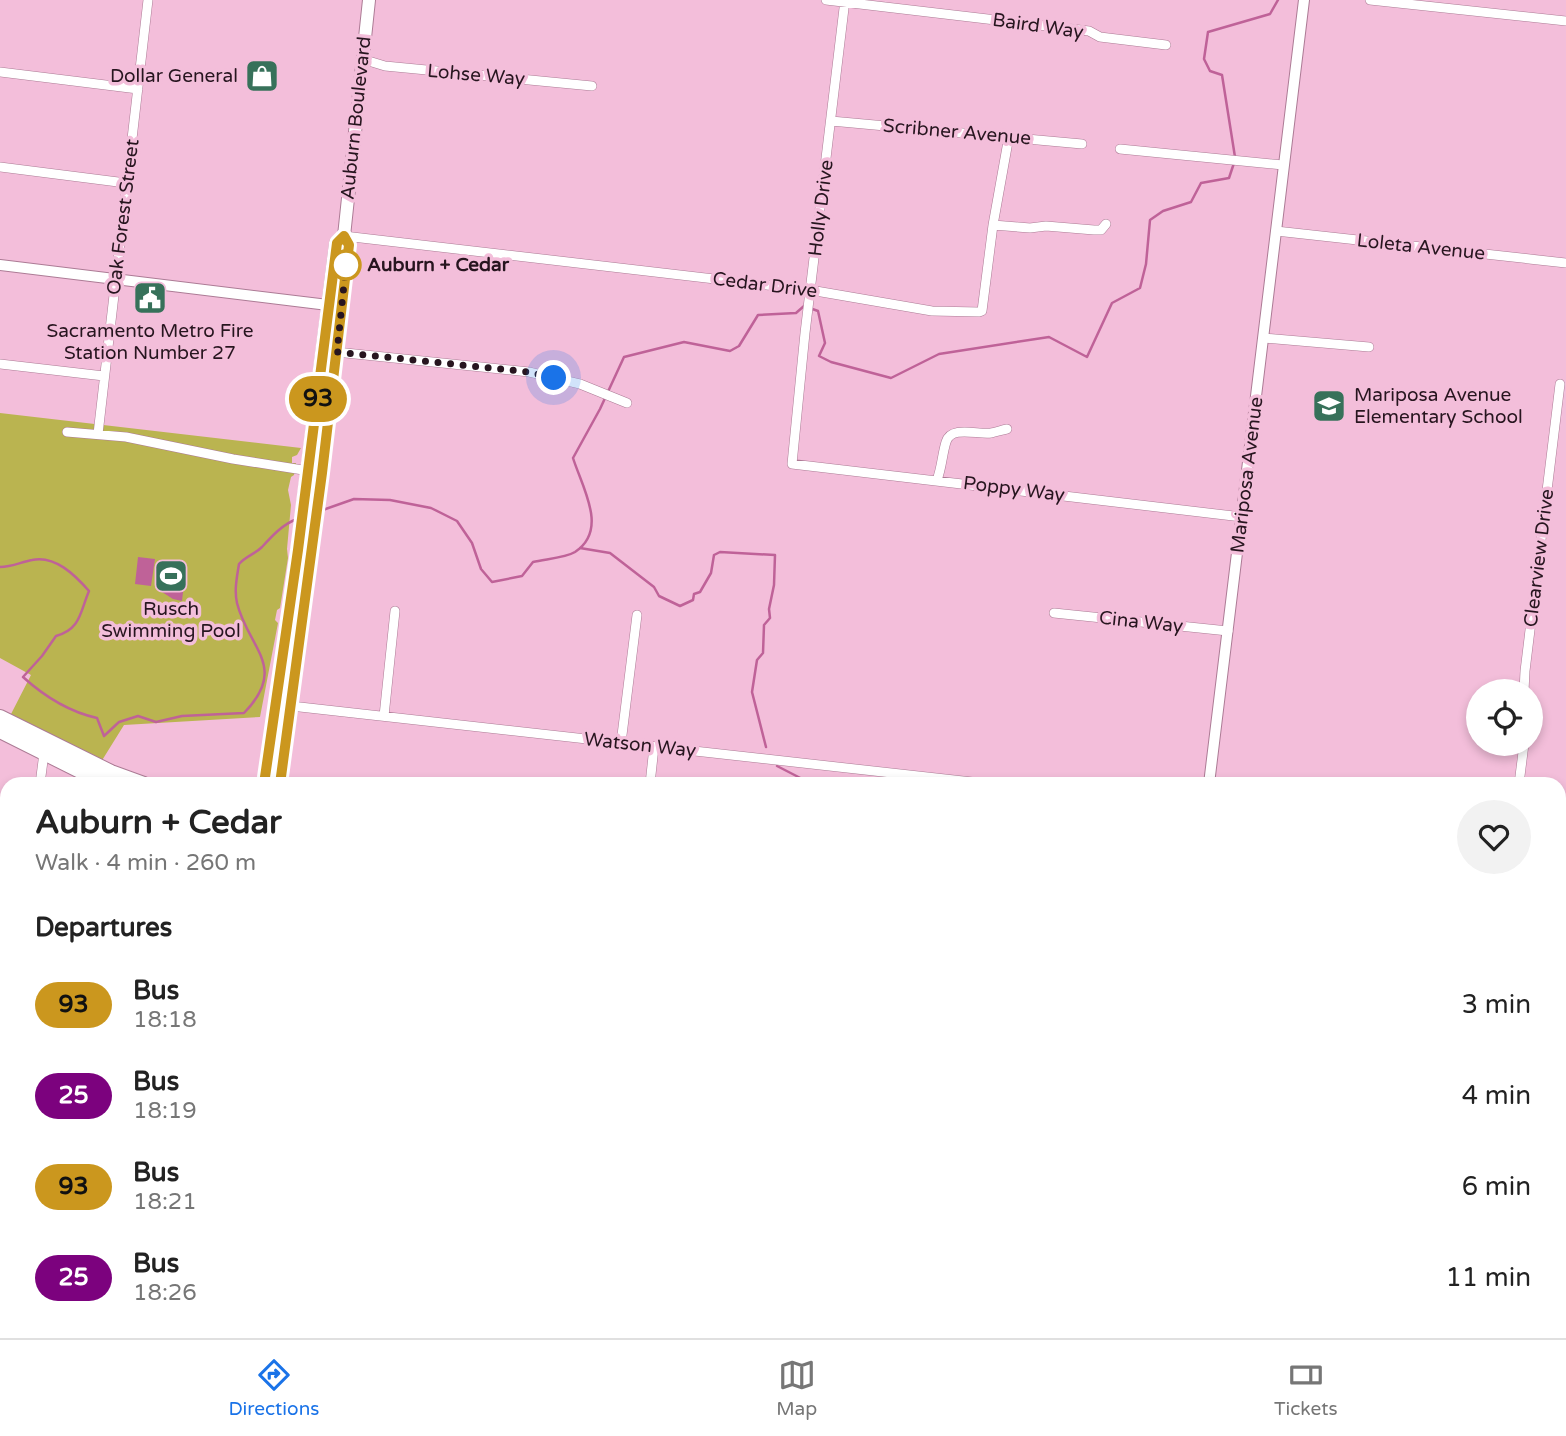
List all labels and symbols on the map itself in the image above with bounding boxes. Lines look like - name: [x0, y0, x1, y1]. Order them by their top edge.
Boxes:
- street label: Baird Way: [991, 9, 1085, 43]
- street label: Auburn Boulevard: [336, 35, 376, 201]
- shop icon: Dollar General: [243, 57, 281, 95]
- street label: Lohse Way: [426, 60, 526, 90]
- place label: Dollar General: [110, 65, 238, 87]
- street label: Scribner Avenue: [882, 115, 1032, 149]
- street label: Oak Forest Street: [103, 138, 143, 296]
- street label: Holly Drive: [804, 158, 838, 258]
- street label: Loleta Avenue: [1356, 229, 1486, 265]
- marker: Auburn + Cedar: [331, 250, 361, 280]
- place label: Auburn + Cedar: [367, 254, 510, 276]
- street label: Cedar Drive: [711, 268, 819, 302]
- public building icon: Sacramento Metro Fire Station Number 27: [131, 279, 169, 317]
- place label: Sacramento Metro Fire Station Number 27: [46, 320, 254, 364]
- your location: [536, 360, 571, 395]
- line badge: 93: [286, 376, 350, 422]
- place label: Mariposa Avenue Elementary School: [1354, 384, 1523, 428]
- school or university icon: Mariposa Avenue Elementary School: [1310, 387, 1348, 425]
- street label: Mariposa Avenue: [1226, 396, 1268, 554]
- street label: Poppy Way: [962, 472, 1066, 506]
- street label: Clearview Drive: [1520, 488, 1558, 628]
- sports icon: Rusch Swimming Pool: [152, 557, 190, 595]
- place label: Rusch Swimming Pool: [101, 598, 241, 642]
- street label: Cina Way: [1098, 607, 1184, 637]
- street label: Watson Way: [583, 728, 697, 762]

